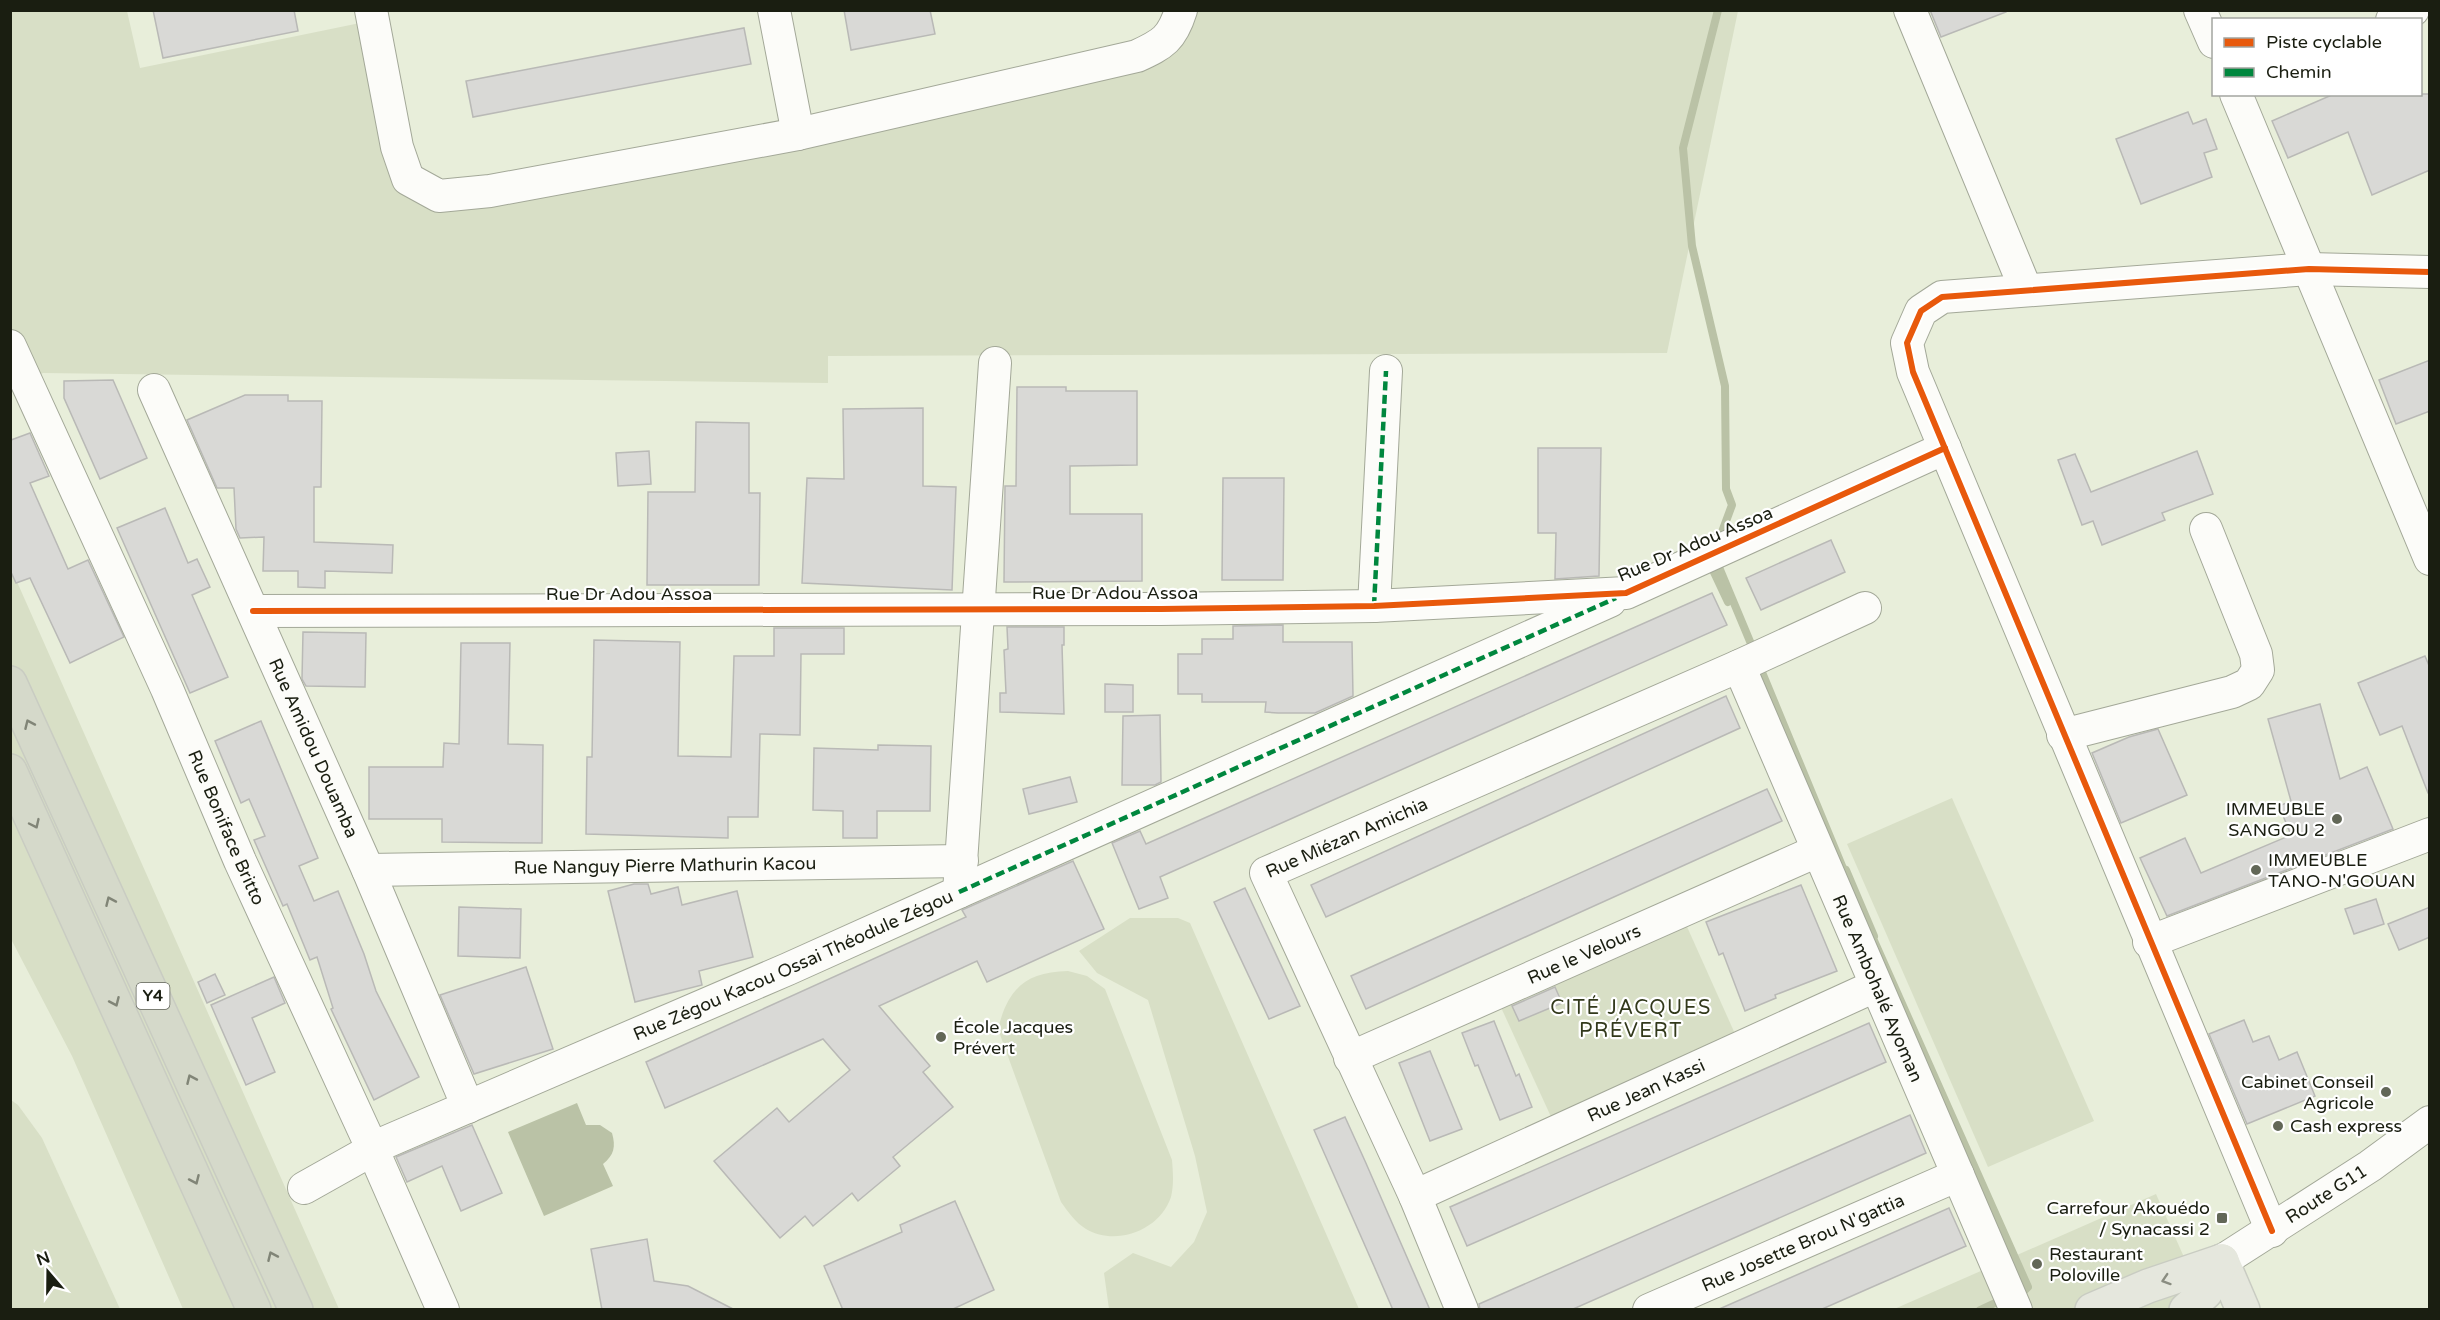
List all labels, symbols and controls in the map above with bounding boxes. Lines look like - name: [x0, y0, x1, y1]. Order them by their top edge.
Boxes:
- legend: [2212, 18, 2422, 96]
- text: Piste cyclable: [2266, 31, 2382, 53]
- text: Chemin: [2266, 61, 2332, 83]
- street label: Rue Dr Adou Assoa: [1614, 501, 1776, 587]
- street label: Rue Dr Adou Assoa: [1032, 582, 1198, 604]
- street label: Rue Dr Adou Assoa: [546, 583, 712, 605]
- street label: Rue Amidou Douamba: [264, 655, 363, 841]
- one-way arrow: [25, 719, 37, 730]
- street label: Rue Boniface Britto: [183, 747, 270, 909]
- street label: Rue Miézan Amichia: [1262, 793, 1431, 883]
- place label: IMMEUBLE SANGOU 2: [2226, 798, 2325, 841]
- marker: IMMEUBLE SANGOU 2: [2330, 812, 2344, 826]
- one-way arrow: [27, 818, 39, 829]
- place label: IMMEUBLE TANO-N'GOUAN: [2268, 849, 2416, 892]
- street label: Rue Nanguy Pierre Mathurin Kacou: [513, 852, 816, 879]
- marker: IMMEUBLE TANO-N'GOUAN: [2249, 863, 2263, 877]
- street label: Rue Zégou Kacou Ossai Théodule Zégou: [630, 885, 957, 1045]
- street label: Rue Ambohalé Ayoman: [1828, 891, 1928, 1086]
- one-way arrow: [105, 897, 117, 908]
- street label: Rue le Velours: [1524, 920, 1644, 989]
- road number: Y4: [136, 983, 170, 1009]
- one-way arrow: [108, 995, 120, 1006]
- district label: CITÉ JACQUES PRÉVERT: [1550, 995, 1712, 1043]
- place label: École Jacques Prévert: [953, 1016, 1073, 1059]
- marker: École Jacques Prévert: [934, 1030, 948, 1044]
- street label: Rue Jean Kassi: [1584, 1054, 1708, 1127]
- place label: Cabinet Conseil Agricole: [2241, 1071, 2374, 1114]
- one-way arrow: [186, 1074, 198, 1085]
- marker: Cabinet Conseil Agricole: [2379, 1085, 2393, 1099]
- place label: Cash express: [2290, 1115, 2402, 1137]
- marker: Cash express: [2271, 1119, 2285, 1133]
- street label: Route G11: [2281, 1160, 2371, 1228]
- one-way arrow: [188, 1173, 200, 1184]
- street label: Rue Josette Brou N'gattia: [1698, 1189, 1908, 1297]
- place label: Carrefour Akouédo / Synacassi 2: [2046, 1197, 2210, 1240]
- marker: Carrefour Akouédo / Synacassi 2: [2215, 1211, 2229, 1225]
- north arrow: [18, 1242, 78, 1302]
- place label: Restaurant Poloville: [2049, 1243, 2143, 1286]
- text: N: [34, 1247, 53, 1270]
- one-way arrow: [267, 1252, 279, 1263]
- marker: Restaurant Poloville: [2030, 1257, 2044, 1271]
- one-way arrow: [2161, 1272, 2172, 1285]

